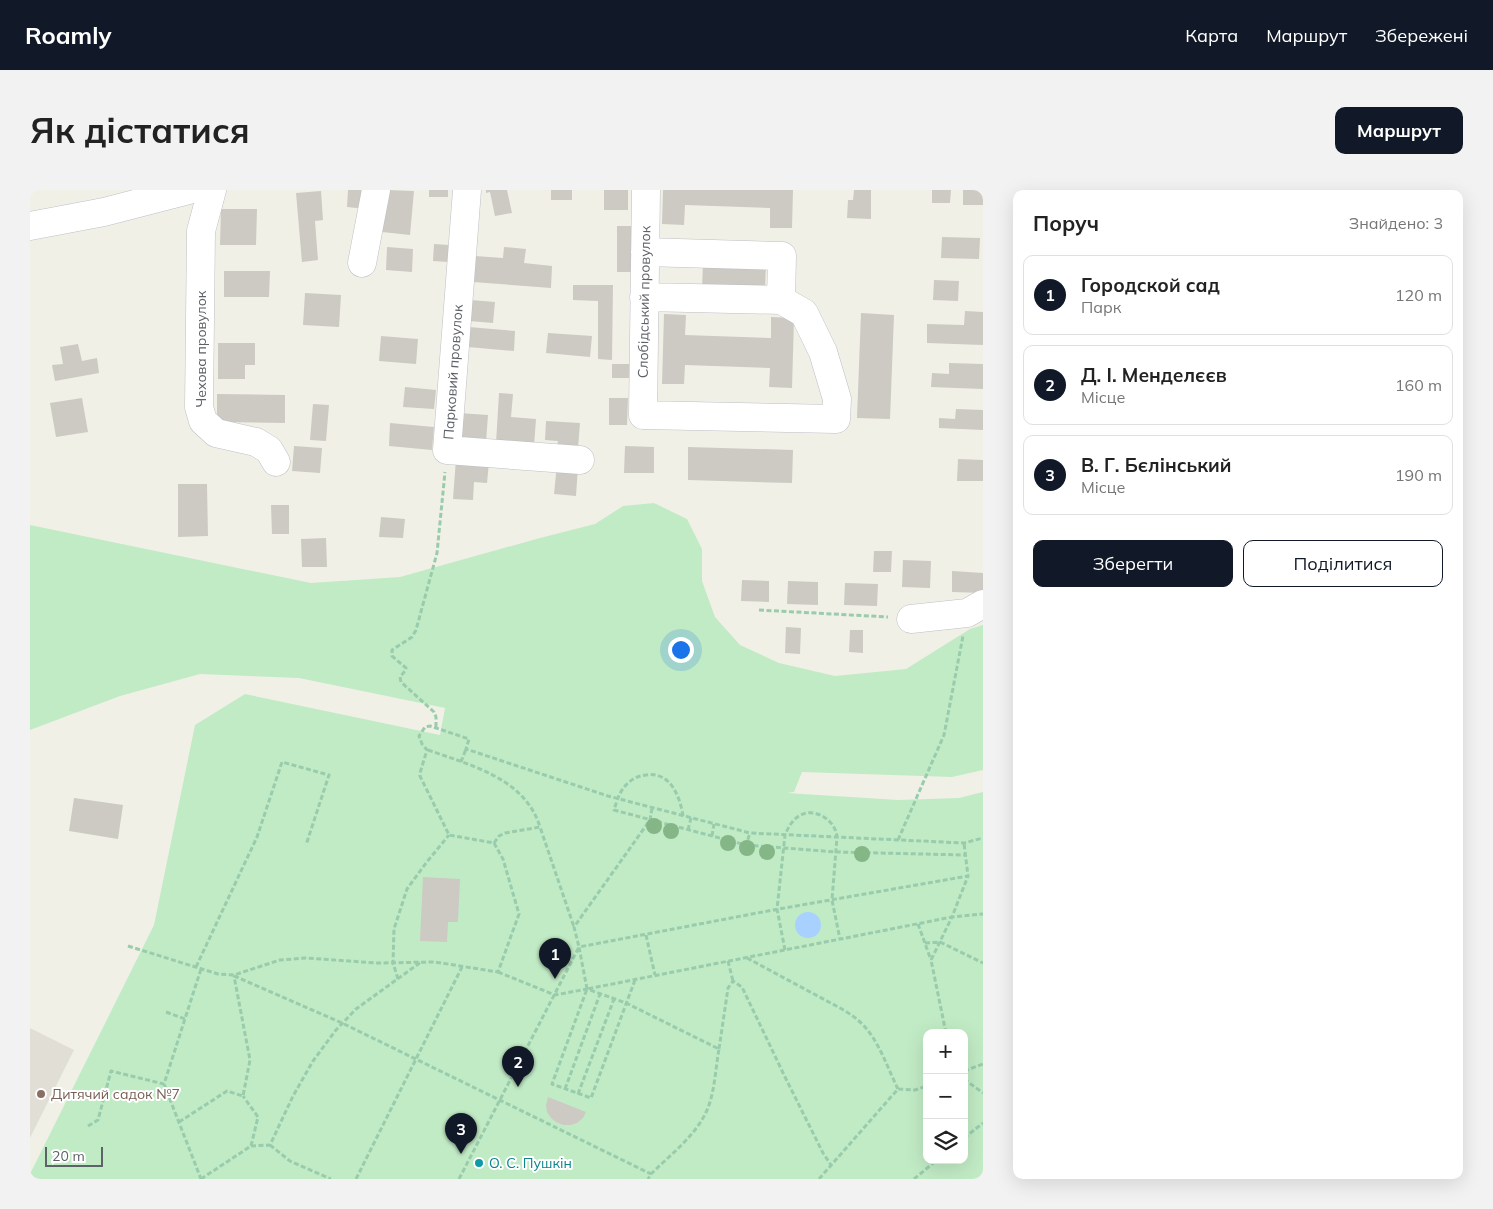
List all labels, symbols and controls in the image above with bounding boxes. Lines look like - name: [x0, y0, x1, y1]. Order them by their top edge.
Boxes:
- text: Roamly: [25, 20, 112, 50]
- text: Карта: [1185, 24, 1238, 47]
- text: Маршрут: [1266, 24, 1347, 47]
- text: Збережені: [1375, 24, 1468, 47]
- button: Маршрут: [1335, 107, 1463, 154]
- text: Як дістатися: [30, 108, 250, 152]
- text: Поруч: [1033, 210, 1099, 236]
- text: Знайдено: 3: [1349, 213, 1443, 233]
- street label: Слобідський провулок: [634, 225, 654, 378]
- text: Городской сад: [1081, 273, 1220, 297]
- text: 1: [1045, 285, 1055, 305]
- text: 120 m: [1395, 285, 1442, 305]
- street label: Чехова провулок: [192, 290, 210, 407]
- text: Парк: [1081, 297, 1121, 317]
- street label: Парковий провулок: [439, 303, 467, 440]
- text: Д. І. Менделєєв: [1081, 363, 1227, 387]
- text: 2: [1045, 375, 1055, 395]
- text: 160 m: [1395, 375, 1442, 395]
- text: Місце: [1081, 387, 1125, 407]
- text: В. Г. Бєлінський: [1081, 453, 1231, 477]
- text: 3: [1045, 465, 1055, 485]
- text: 190 m: [1395, 465, 1442, 485]
- text: Місце: [1081, 477, 1125, 497]
- button: Зберегти: [1033, 540, 1233, 587]
- button: Поділитися: [1243, 540, 1443, 587]
- your location: [668, 637, 694, 663]
- pin: 1: [539, 938, 571, 979]
- map controls: [923, 1029, 968, 1164]
- button: +: [923, 1029, 968, 1074]
- pin: 2: [502, 1046, 534, 1087]
- button: −: [923, 1074, 968, 1119]
- place label: Дитячий садок №7: [51, 1085, 180, 1103]
- marker: Дитячий садок №7: [35, 1088, 47, 1100]
- pin: 3: [445, 1113, 477, 1154]
- button: layers: [923, 1119, 968, 1164]
- scale bar: [45, 1144, 102, 1167]
- text: 20 m: [52, 1147, 85, 1165]
- place label: О. С. Пушкін: [489, 1154, 572, 1172]
- marker: О. С. Пушкін: [473, 1157, 485, 1169]

